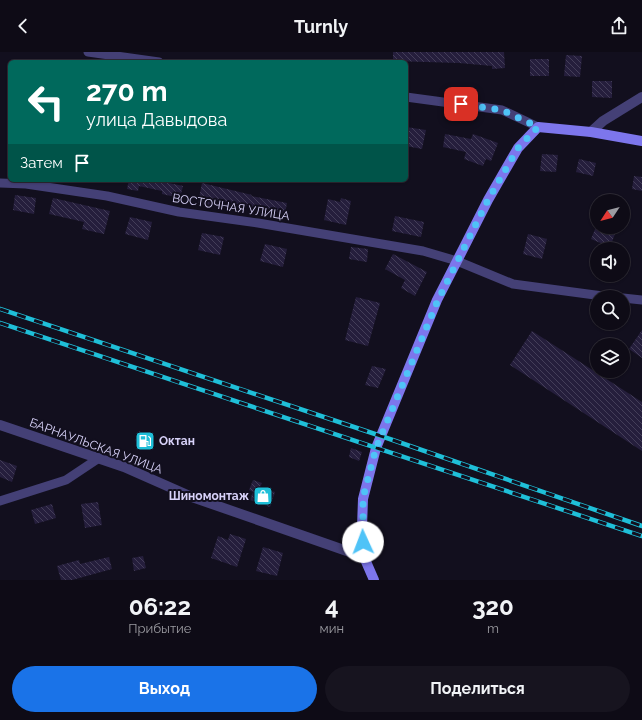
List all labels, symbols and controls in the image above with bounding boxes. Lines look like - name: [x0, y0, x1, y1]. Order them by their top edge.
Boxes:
- icon: back: [12, 15, 34, 37]
- icon: share: [608, 15, 630, 37]
- text: Turnly: [294, 16, 348, 37]
- text: 270 m: [86, 75, 167, 108]
- icon: left: [20, 76, 72, 128]
- pin: [444, 87, 478, 121]
- icon: arrive: [450, 93, 472, 115]
- text: улица Давыдова: [86, 109, 227, 130]
- icon: arrive: [71, 152, 93, 174]
- text: Затем: [20, 154, 63, 172]
- street label: ВОСТОЧНАЯ УЛИЦА: [171, 191, 291, 223]
- north arrow: [590, 194, 630, 234]
- map controls: [590, 194, 630, 378]
- button: sound: [590, 242, 630, 282]
- button: search: [590, 290, 630, 330]
- button: layers: [590, 338, 630, 378]
- street label: БАРНАУЛЬСКАЯ УЛИЦА: [28, 415, 164, 477]
- fuel station icon: Октан: [134, 430, 156, 452]
- place label: Октан: [159, 434, 195, 448]
- shop icon: Шиномонтаж: [252, 485, 274, 507]
- place label: Шиномонтаж: [169, 489, 250, 503]
- position arrow: [342, 521, 384, 563]
- text: 06:22: [129, 592, 191, 621]
- text: 4: [325, 592, 339, 621]
- text: 320: [472, 592, 514, 621]
- text: Прибытие: [128, 621, 191, 636]
- text: мин: [320, 621, 344, 636]
- text: m: [487, 621, 499, 636]
- button: Выход: [12, 666, 317, 712]
- button: Поделиться: [325, 666, 630, 712]

